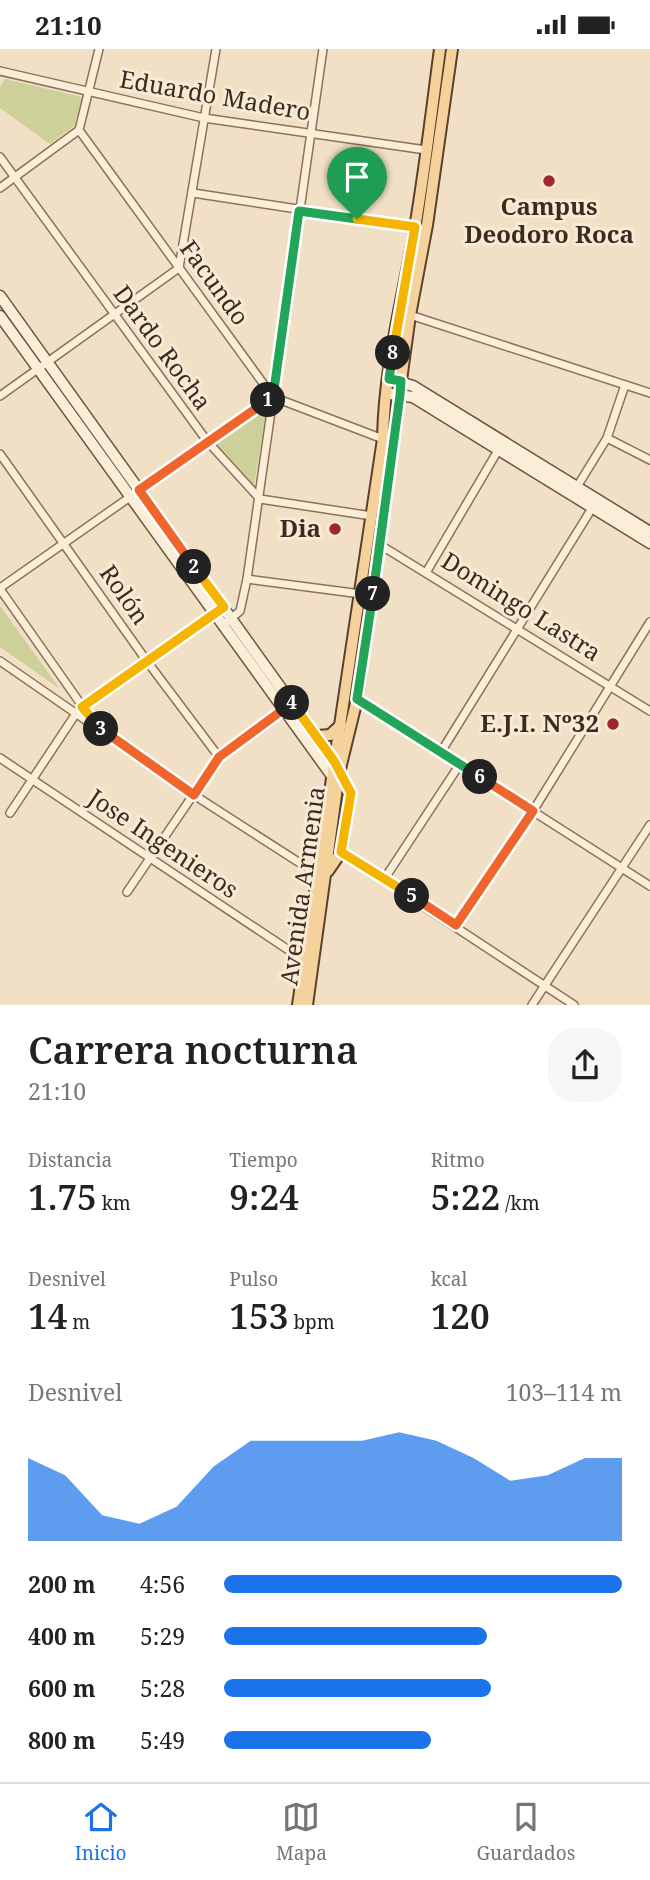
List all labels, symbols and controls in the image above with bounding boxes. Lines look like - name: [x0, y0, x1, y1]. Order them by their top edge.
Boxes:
- text: 21:10: [35, 7, 102, 43]
- street label: Eduardo Madero: [117, 61, 313, 128]
- pin: [327, 147, 387, 219]
- icon: arrive: [338, 158, 376, 196]
- marker: Campus Deodoro Roca: [541, 173, 557, 189]
- place label: Campus Deodoro Roca: [464, 189, 634, 250]
- street label: Facundo: [173, 233, 257, 331]
- street label: Dardo Rocha: [107, 278, 220, 416]
- pin: 8: [376, 335, 410, 371]
- text: 8: [387, 339, 398, 365]
- pin: 1: [250, 383, 286, 417]
- text: 1: [262, 386, 273, 412]
- place label: Dia: [280, 511, 321, 544]
- marker: Dia: [327, 521, 343, 537]
- street label: Domingo Lastra: [436, 543, 608, 668]
- pin: 2: [176, 549, 212, 585]
- text: 2: [188, 553, 199, 579]
- street label: Rolón: [93, 557, 158, 631]
- pin: 7: [356, 577, 390, 611]
- text: 7: [367, 580, 378, 606]
- pin: 4: [274, 685, 310, 721]
- text: 4: [286, 689, 297, 715]
- place label: E.J.I. Nº32: [480, 706, 599, 739]
- pin: 3: [84, 711, 119, 747]
- text: 3: [95, 715, 106, 741]
- marker: E.J.I. Nº32: [605, 716, 621, 732]
- pin: 6: [462, 759, 498, 795]
- text: 6: [474, 763, 485, 789]
- street label: Jose Ingenieros: [82, 780, 245, 905]
- street label: Avenida Armenia: [271, 784, 332, 987]
- pin: 5: [394, 879, 430, 913]
- text: 5: [406, 882, 417, 908]
- text: Carrera nocturna: [28, 1023, 358, 1075]
- button: share: [548, 1028, 622, 1102]
- text: 21:10: [28, 1075, 86, 1107]
- text: Distancia: [28, 1147, 112, 1173]
- text: Tiempo: [229, 1147, 298, 1173]
- text: Ritmo: [431, 1147, 485, 1173]
- text: 1.75: [28, 1173, 97, 1220]
- text: 9:24: [229, 1173, 299, 1220]
- text: 5:22: [431, 1173, 500, 1220]
- text: km: [97, 1190, 131, 1216]
- text: /km: [500, 1190, 540, 1216]
- text: Desnivel: [28, 1266, 106, 1292]
- text: Pulso: [229, 1266, 278, 1292]
- text: kcal: [431, 1266, 467, 1292]
- text: 14: [28, 1292, 67, 1339]
- text: 153: [229, 1292, 288, 1339]
- text: 120: [431, 1292, 490, 1339]
- text: m: [67, 1309, 90, 1335]
- text: bpm: [288, 1309, 335, 1335]
- text: Desnivel: [28, 1376, 122, 1408]
- text: 103–114 m: [506, 1376, 622, 1408]
- text: 200 m: [28, 1568, 96, 1600]
- text: 4:56: [140, 1568, 185, 1600]
- text: 400 m: [28, 1620, 96, 1652]
- text: 5:29: [140, 1620, 185, 1652]
- text: 600 m: [28, 1672, 96, 1704]
- text: 5:28: [140, 1672, 185, 1704]
- text: 800 m: [28, 1724, 96, 1756]
- text: 5:49: [140, 1724, 185, 1756]
- tab: Inicio: [75, 1798, 126, 1866]
- tab: Mapa: [276, 1798, 327, 1866]
- tab: Guardados: [476, 1798, 575, 1866]

